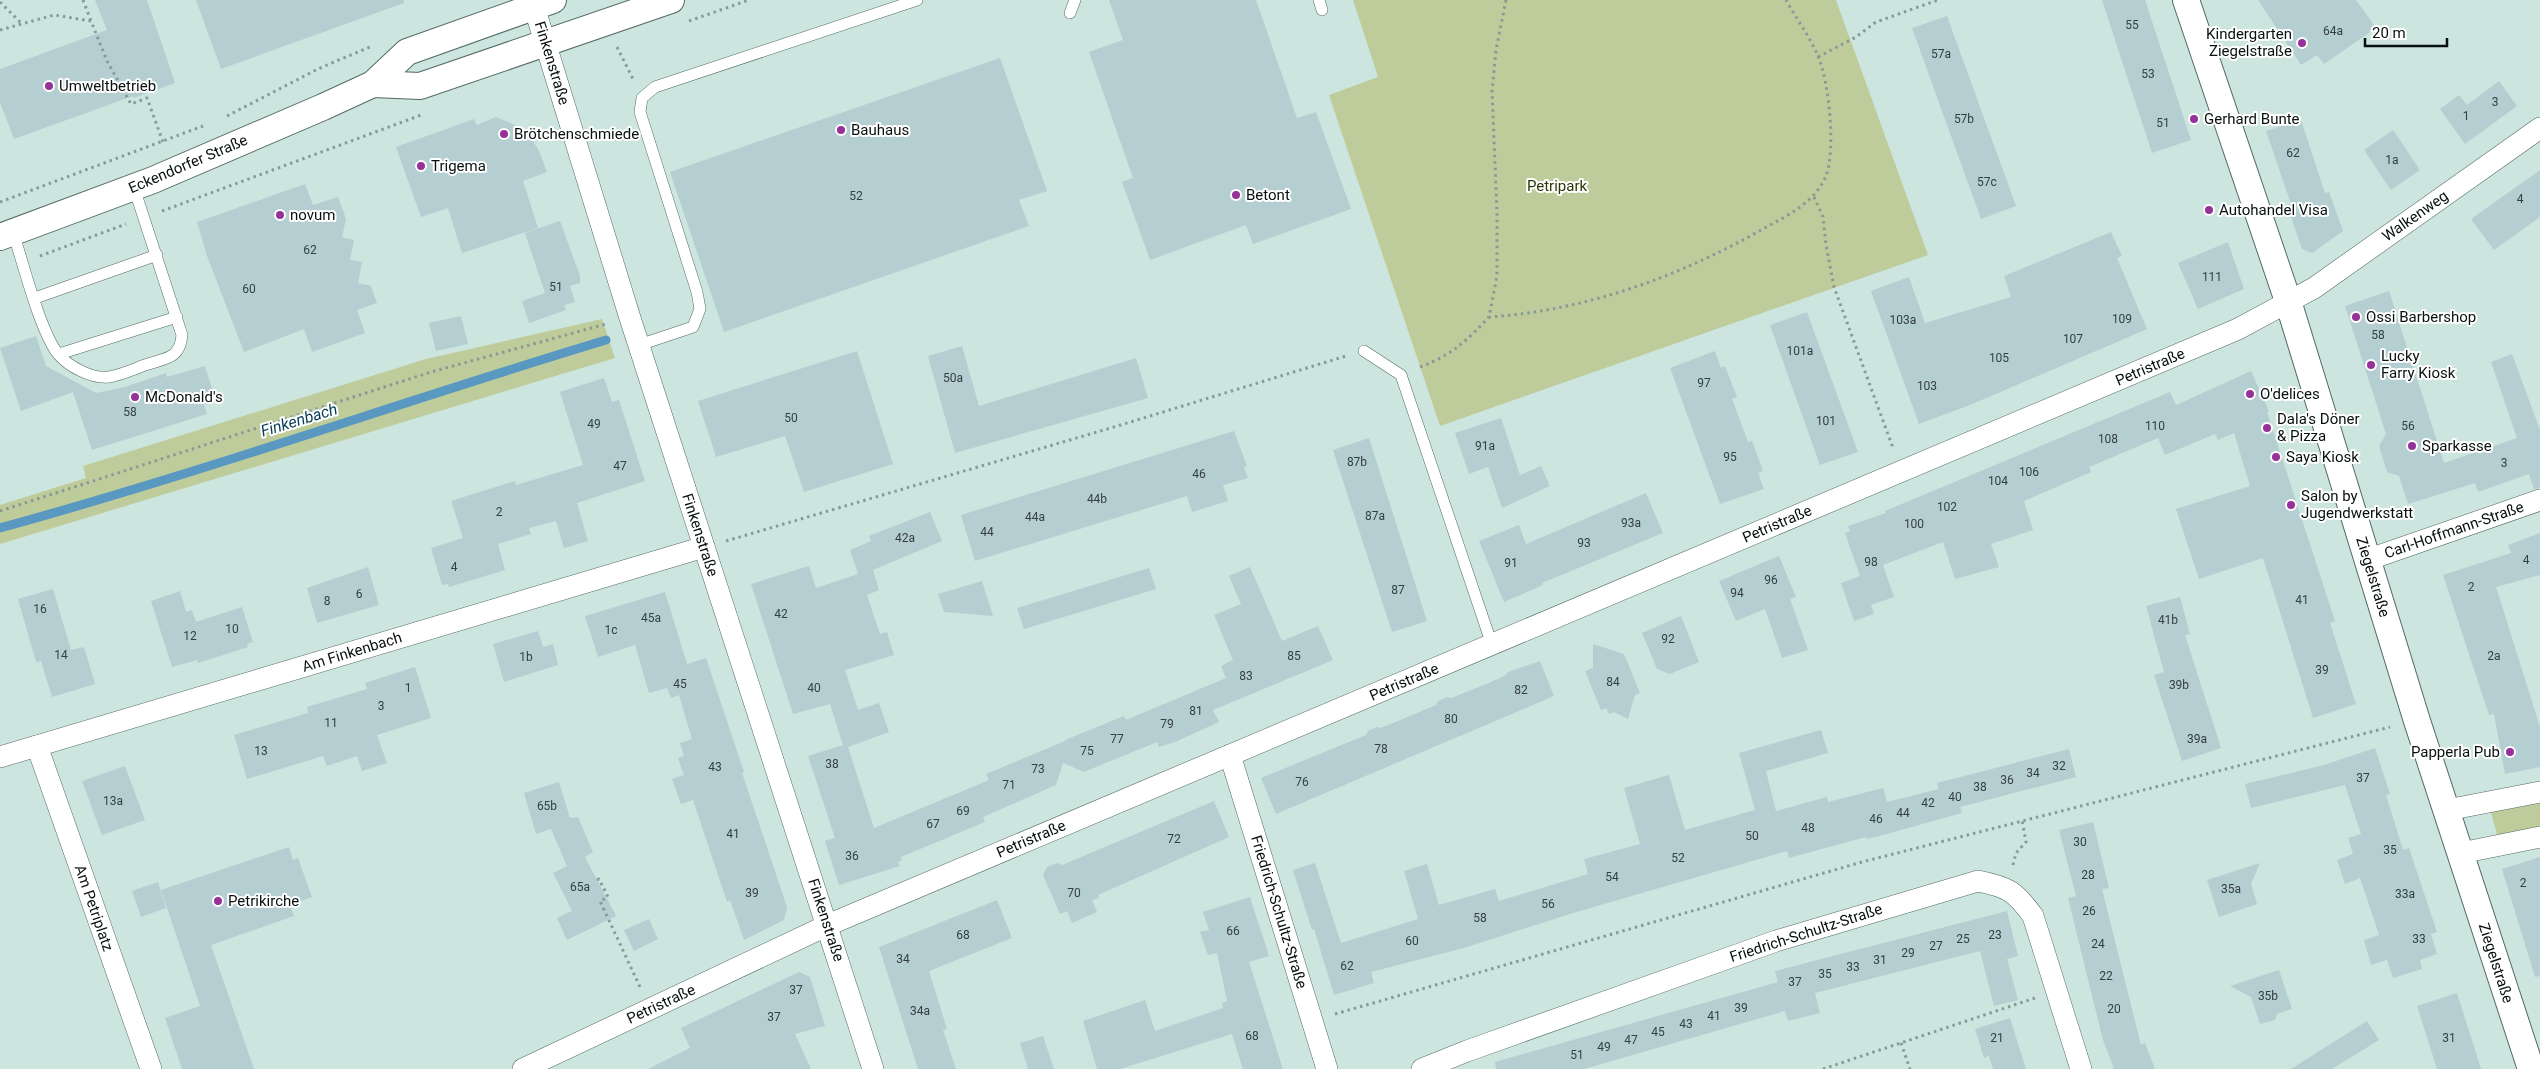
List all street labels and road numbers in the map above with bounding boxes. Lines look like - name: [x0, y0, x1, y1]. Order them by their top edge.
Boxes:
- street label: Finkenstraße: [531, 19, 573, 107]
- street label: Eckendorfer Straße: [126, 131, 250, 197]
- street label: Walkenweg: [2379, 187, 2451, 245]
- street label: Petristraße: [2113, 344, 2187, 390]
- street label: Finkenstraße: [678, 491, 722, 579]
- street label: Carl-Hoffmann-Straße: [2382, 498, 2526, 562]
- street label: Petristraße: [1740, 501, 1814, 547]
- street label: Ziegelstraße: [2352, 535, 2394, 619]
- street label: Am Finkenbach: [300, 628, 404, 676]
- street label: Petristraße: [1367, 659, 1441, 705]
- street label: Petristraße: [994, 816, 1068, 862]
- street label: Friedrich-Schultz-Straße: [1247, 833, 1311, 991]
- street label: Am Petriplatz: [71, 862, 117, 954]
- street label: Finkenstraße: [804, 876, 848, 964]
- street label: Friedrich-Schultz-Straße: [1727, 900, 1885, 966]
- street label: Ziegelstraße: [2475, 921, 2517, 1005]
- street label: Petristraße: [624, 980, 698, 1028]

